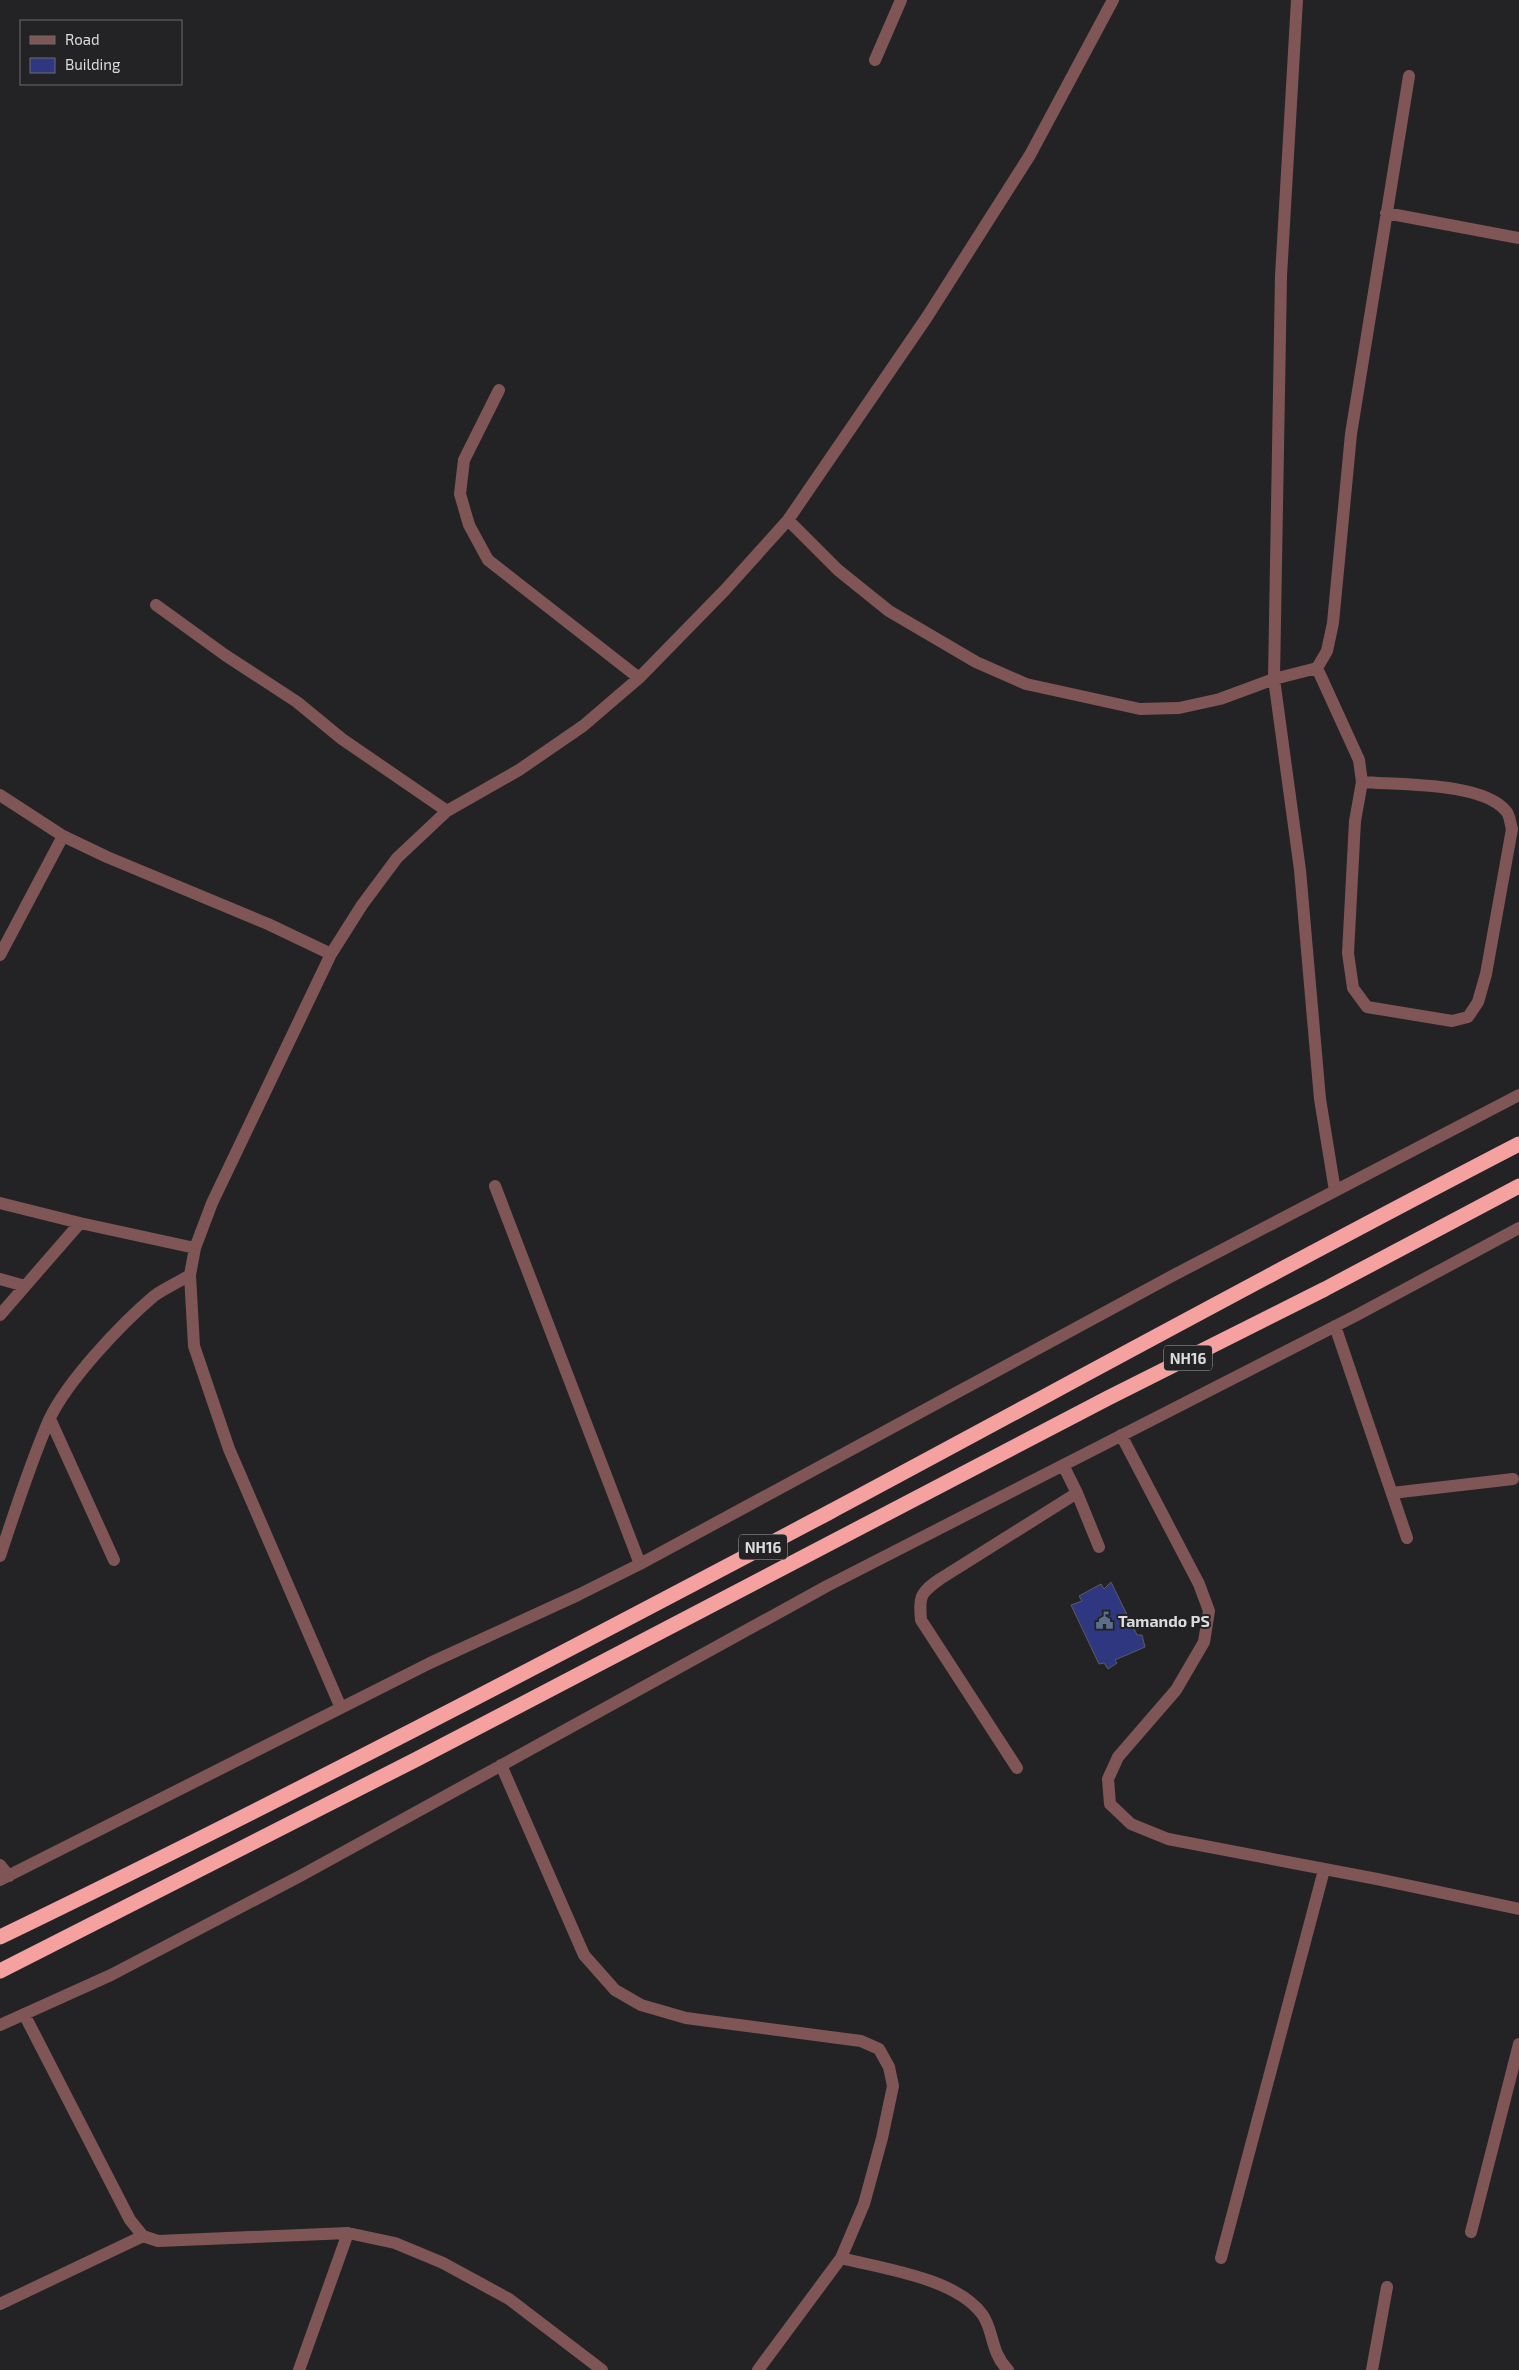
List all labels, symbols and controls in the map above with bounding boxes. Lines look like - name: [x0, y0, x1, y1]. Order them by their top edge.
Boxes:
- legend: [20, 20, 182, 85]
- text: Road: [65, 30, 100, 48]
- text: Building: [65, 55, 121, 73]
- road number: NH16: [1164, 1346, 1212, 1370]
- road number: NH16: [739, 1534, 787, 1560]
- public building icon: Tamando PS: [1094, 1610, 1114, 1630]
- place label: Tamando PS: [1118, 1611, 1210, 1630]

